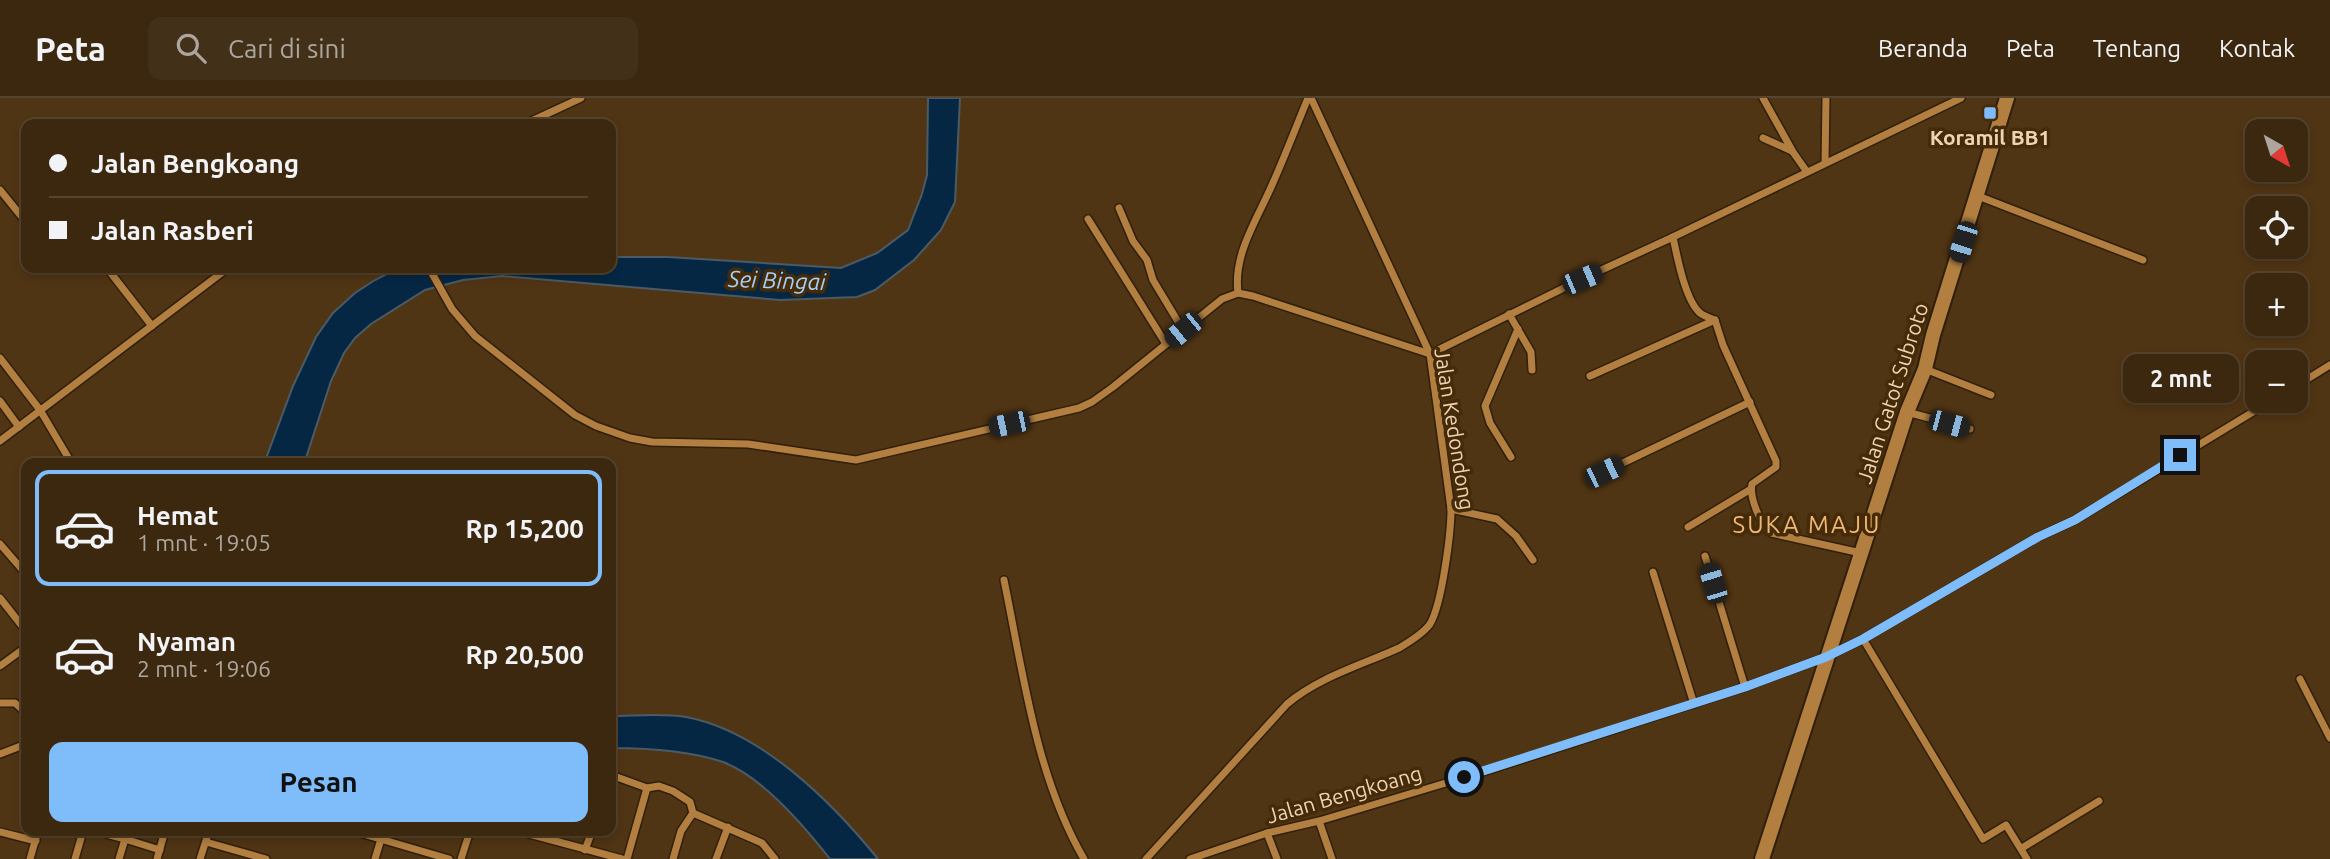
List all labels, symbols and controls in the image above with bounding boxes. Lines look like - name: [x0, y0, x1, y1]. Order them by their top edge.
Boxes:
- search box: [148, 17, 638, 80]
- icon: search: [172, 29, 210, 67]
- text: Peta: [35, 30, 106, 67]
- text: Cari di sini: [228, 34, 346, 63]
- text: Beranda: [1878, 35, 1968, 62]
- text: Peta: [2006, 35, 2055, 62]
- text: Tentang: [2093, 35, 2181, 62]
- text: Kontak: [2219, 35, 2295, 62]
- marker: Koramil BB1: [1982, 105, 1998, 121]
- north arrow: [2245, 119, 2308, 182]
- map controls: [2245, 119, 2308, 413]
- place label: Koramil BB1: [1930, 125, 2050, 149]
- text: Jalan Bengkoang: [91, 149, 299, 178]
- button: locate: [2245, 196, 2308, 259]
- text: Jalan Rasberi: [91, 216, 254, 245]
- car: [1947, 219, 1980, 265]
- car: [1559, 261, 1606, 297]
- water label: Sei Bingai: [727, 266, 828, 294]
- button: +: [2245, 273, 2308, 336]
- street label: Jalan Gatot Subroto: [1851, 300, 1933, 486]
- car: [1161, 309, 1206, 351]
- street label: Jalan Kedondong: [1430, 346, 1480, 512]
- button: −: [2245, 350, 2308, 413]
- callout: 2 mnt: [2122, 354, 2238, 402]
- text: 2 mnt: [2150, 366, 2212, 391]
- car: [1926, 408, 1973, 440]
- car: [987, 409, 1032, 439]
- route end: [2164, 439, 2196, 471]
- car: [1581, 453, 1628, 491]
- icon: car: [53, 497, 116, 560]
- text: Hemat: [137, 501, 219, 530]
- district label: SUKA MAJU: [1733, 511, 1881, 538]
- text: Rp 15,200: [465, 514, 584, 543]
- text: 1 mnt · 19:05: [137, 530, 271, 555]
- car: [1697, 560, 1730, 606]
- icon: car: [53, 623, 116, 686]
- text: Nyaman: [137, 627, 236, 656]
- text: Rp 20,500: [465, 640, 584, 669]
- text: 2 mnt · 19:06: [137, 656, 271, 681]
- button: Pesan: [49, 742, 588, 822]
- street label: Jalan Bengkoang: [1264, 760, 1424, 828]
- route start: [1448, 761, 1480, 793]

